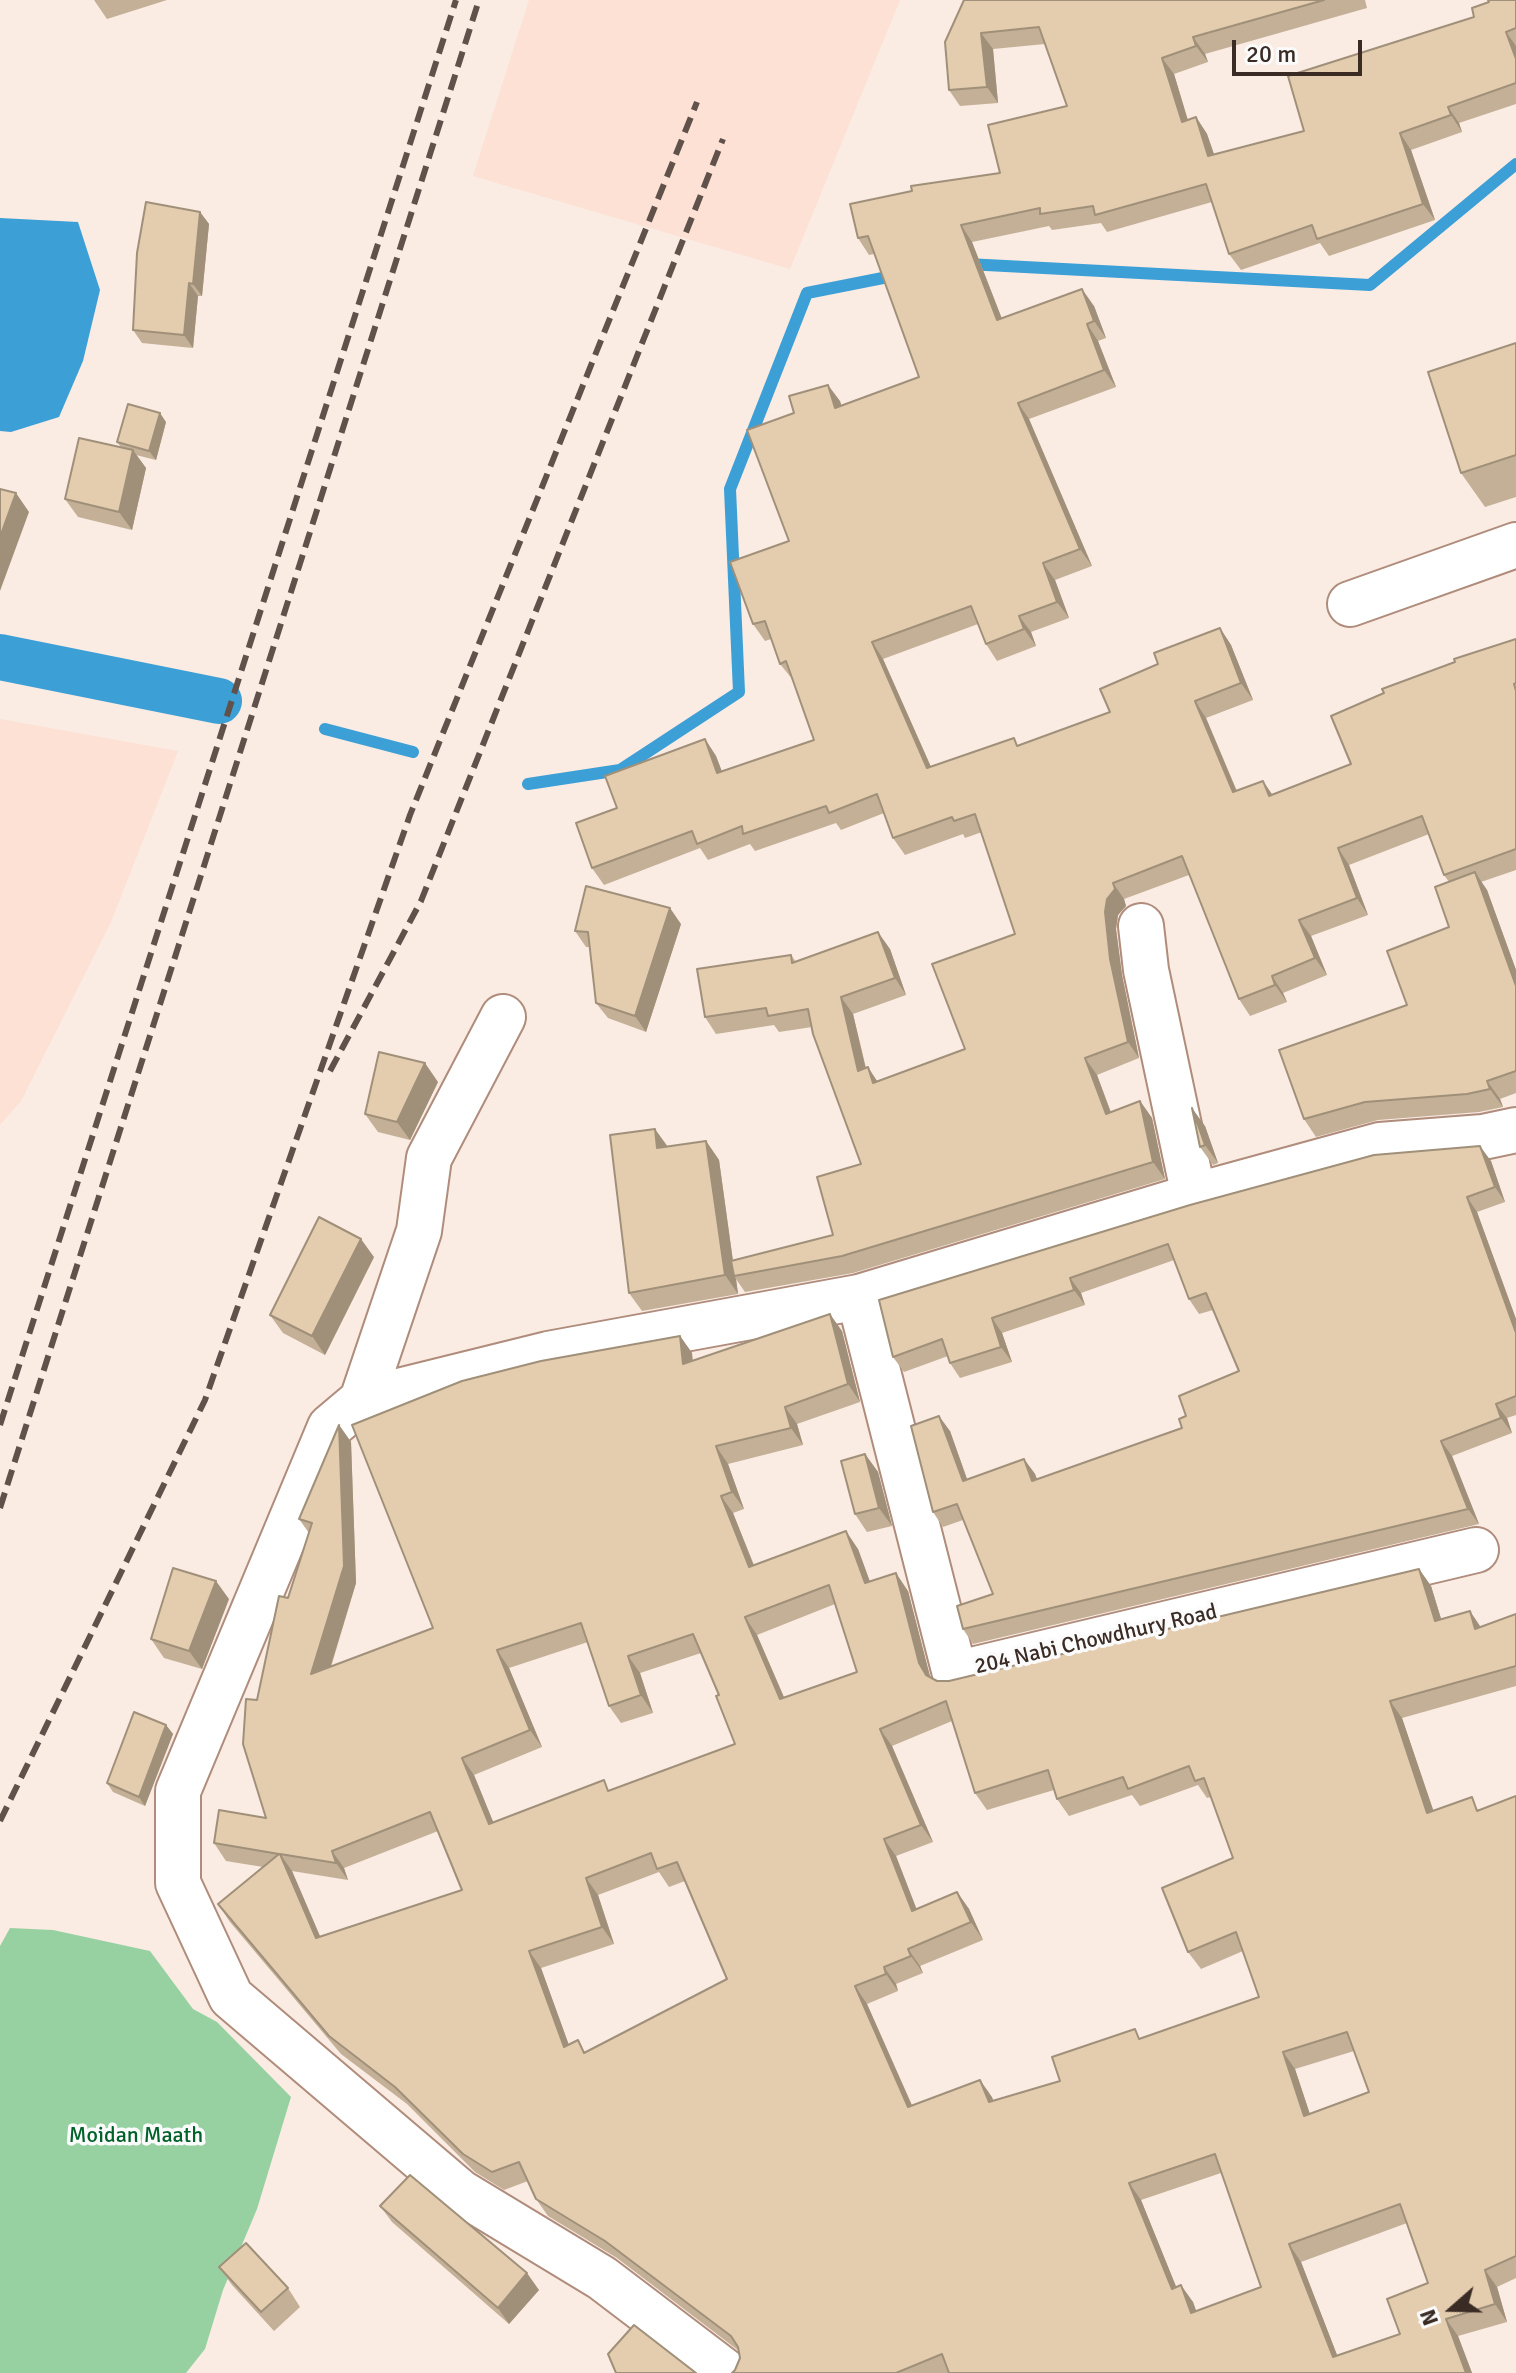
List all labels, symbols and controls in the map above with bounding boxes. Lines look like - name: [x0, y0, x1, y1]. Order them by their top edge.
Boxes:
- scale bar: [1236, 24, 1366, 74]
- text: 20 m: [1246, 39, 1296, 69]
- street label: 204 Nabi Chowdhury Road: [972, 1599, 1220, 1681]
- park label: Moidan Maath: [69, 2123, 203, 2149]
- north arrow: [1412, 2269, 1492, 2349]
- text: N: [1414, 2306, 1444, 2329]

